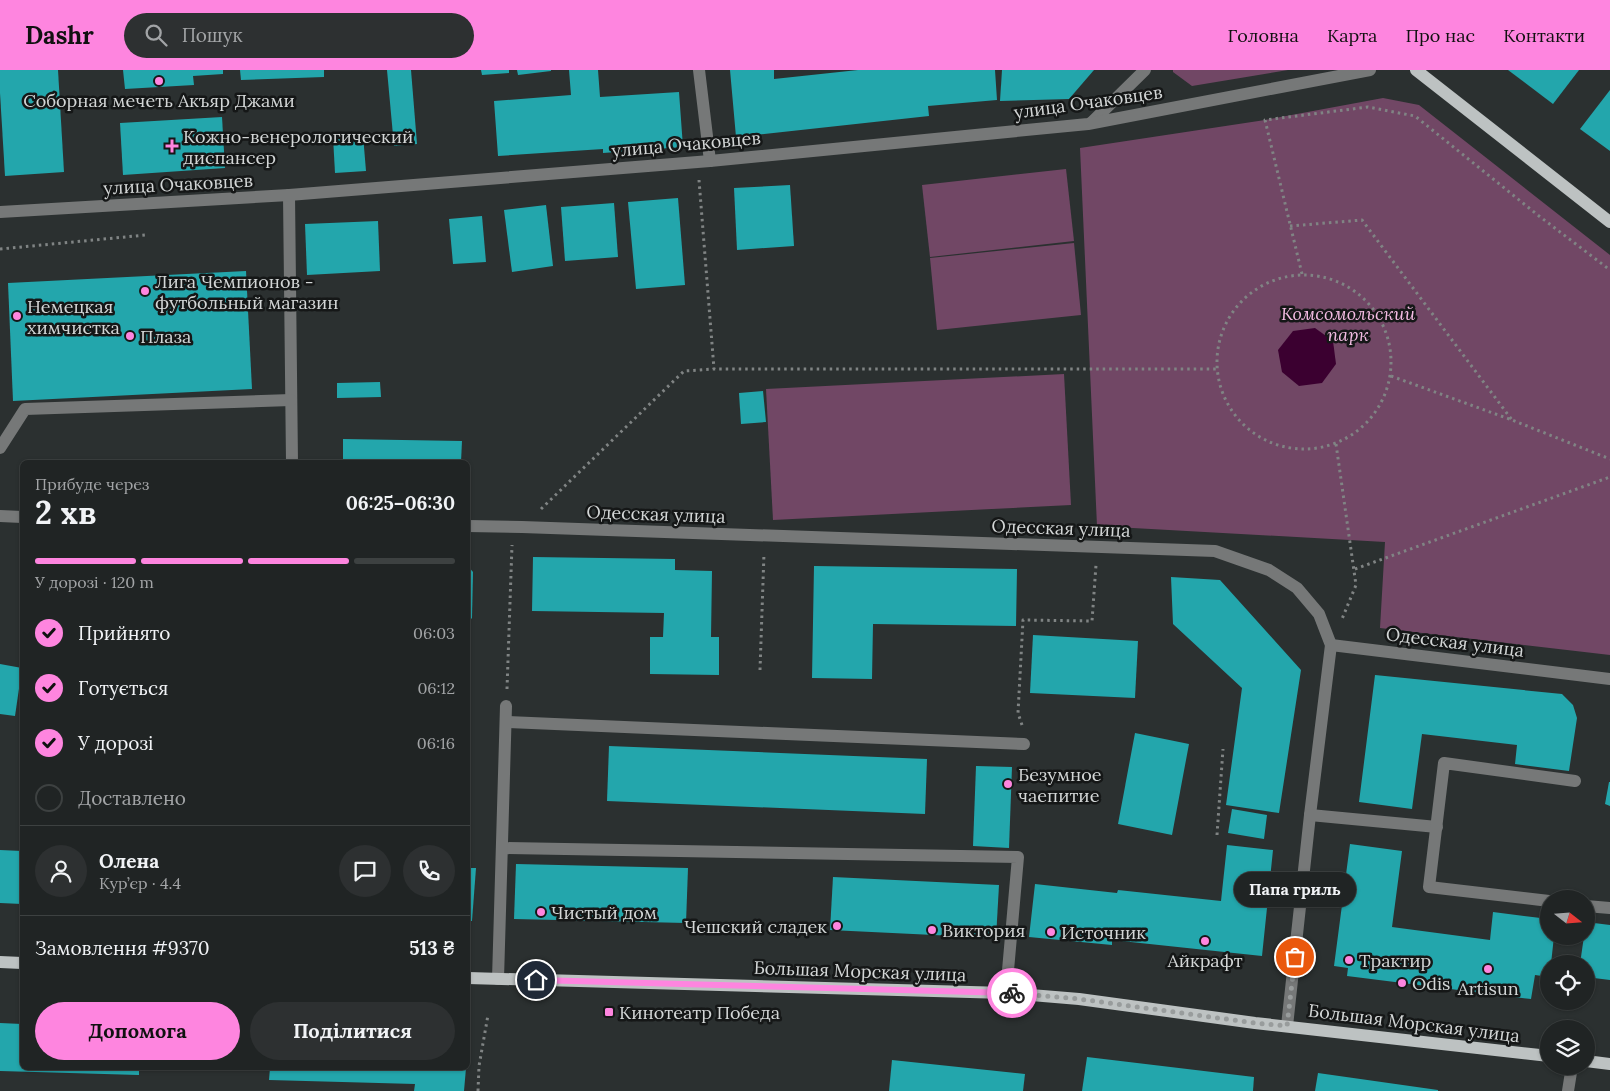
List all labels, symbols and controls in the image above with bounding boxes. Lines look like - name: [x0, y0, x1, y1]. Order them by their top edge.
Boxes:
- search box: [124, 13, 474, 58]
- text: Dashr: [25, 20, 94, 51]
- icon: search: [142, 21, 170, 49]
- text: Пошук: [182, 23, 243, 47]
- text: Головна: [1227, 24, 1299, 47]
- text: Карта: [1327, 24, 1377, 47]
- text: Про нас: [1405, 24, 1475, 47]
- text: Контакти: [1503, 24, 1585, 47]
- marker: Соборная мечеть Акъяр Джами: [153, 75, 165, 87]
- street label: улица Очаковцев: [1012, 80, 1164, 124]
- place label: Соборная мечеть Акъяр Джами: [23, 89, 295, 112]
- place label: Кожно-венерологический диспансер: [183, 125, 413, 169]
- street label: улица Очаковцев: [610, 126, 762, 162]
- marker: Кожно-венерологический диспансер: [165, 139, 179, 153]
- street label: улица Очаковцев: [103, 169, 253, 199]
- place label: Лига Чемпионов - футбольный магазин: [155, 270, 338, 314]
- marker: Лига Чемпионов - футбольный магазин: [139, 285, 151, 297]
- place label: Немецкая химчистка: [27, 295, 120, 339]
- park label: Комсомольский парк: [1281, 302, 1415, 346]
- marker: Немецкая химчистка: [11, 310, 23, 322]
- place label: Плаза: [140, 325, 191, 348]
- marker: Плаза: [124, 330, 136, 342]
- text: Прибуде через: [35, 474, 149, 494]
- text: 06:25–06:30: [346, 491, 455, 515]
- text: 2 хв: [35, 492, 97, 533]
- street label: Одесская улица: [586, 500, 726, 528]
- street label: Одесская улица: [991, 514, 1131, 542]
- text: У дорозі · 120 m: [35, 572, 154, 592]
- icon: check: [35, 619, 63, 647]
- text: Прийнято: [78, 621, 170, 645]
- street label: Одесская улица: [1385, 622, 1525, 662]
- text: 06:03: [413, 623, 455, 643]
- icon: check: [35, 674, 63, 702]
- text: Готується: [78, 676, 168, 700]
- text: 06:12: [417, 678, 455, 698]
- icon: check: [35, 729, 63, 757]
- text: У дорозі: [78, 731, 153, 755]
- text: 06:16: [417, 733, 455, 753]
- place label: Безумное чаепитие: [1018, 763, 1102, 807]
- marker: Безумное чаепитие: [1002, 778, 1014, 790]
- text: Доставлено: [78, 786, 186, 810]
- button: person: [35, 845, 87, 897]
- button: chat: [339, 845, 391, 897]
- button: phone: [403, 845, 455, 897]
- text: Олена: [99, 849, 159, 873]
- callout: Папа гриль: [1234, 872, 1356, 907]
- text: Кур’єр · 4.4: [99, 873, 181, 893]
- text: Папа гриль: [1249, 879, 1341, 899]
- north arrow: [1540, 890, 1595, 945]
- map controls: [1540, 890, 1595, 1075]
- place label: Чистый дом: [551, 901, 657, 924]
- marker: Чистый дом: [535, 906, 547, 918]
- place label: Чешский сладек: [684, 915, 827, 938]
- place label: Виктория: [942, 919, 1025, 942]
- marker: Чешский сладек: [831, 920, 843, 932]
- place label: Источник: [1061, 921, 1146, 944]
- marker: Виктория: [926, 924, 938, 936]
- marker: Источник: [1045, 926, 1057, 938]
- marker: Айкрафт: [1199, 935, 1211, 947]
- text: Замовлення #9370: [35, 936, 209, 960]
- text: 513 ₴: [409, 936, 455, 960]
- pin: [1274, 936, 1316, 978]
- icon: bag: [1281, 943, 1309, 971]
- place label: Айкрафт: [1166, 949, 1243, 972]
- place label: Трактир: [1359, 949, 1431, 972]
- marker: Трактир: [1343, 954, 1355, 966]
- button: locate: [1540, 955, 1595, 1010]
- street label: Большая Морская улица: [753, 956, 967, 986]
- pin: [515, 959, 557, 1001]
- marker: Artisun: [1482, 963, 1494, 975]
- icon: home: [522, 966, 550, 994]
- courier: [987, 968, 1037, 1018]
- place label: Odis: [1412, 972, 1450, 995]
- marker: Odis: [1396, 977, 1408, 989]
- place label: Artisun: [1456, 977, 1519, 1000]
- icon: bike: [998, 979, 1026, 1007]
- street label: Большая Морская улица: [1307, 999, 1521, 1047]
- place label: Кинотеатр Победа: [619, 1001, 780, 1024]
- button: Допомога: [35, 1002, 240, 1060]
- button: Поділитися: [250, 1002, 455, 1060]
- marker: Кинотеатр Победа: [603, 1006, 615, 1018]
- button: layers: [1540, 1020, 1595, 1075]

